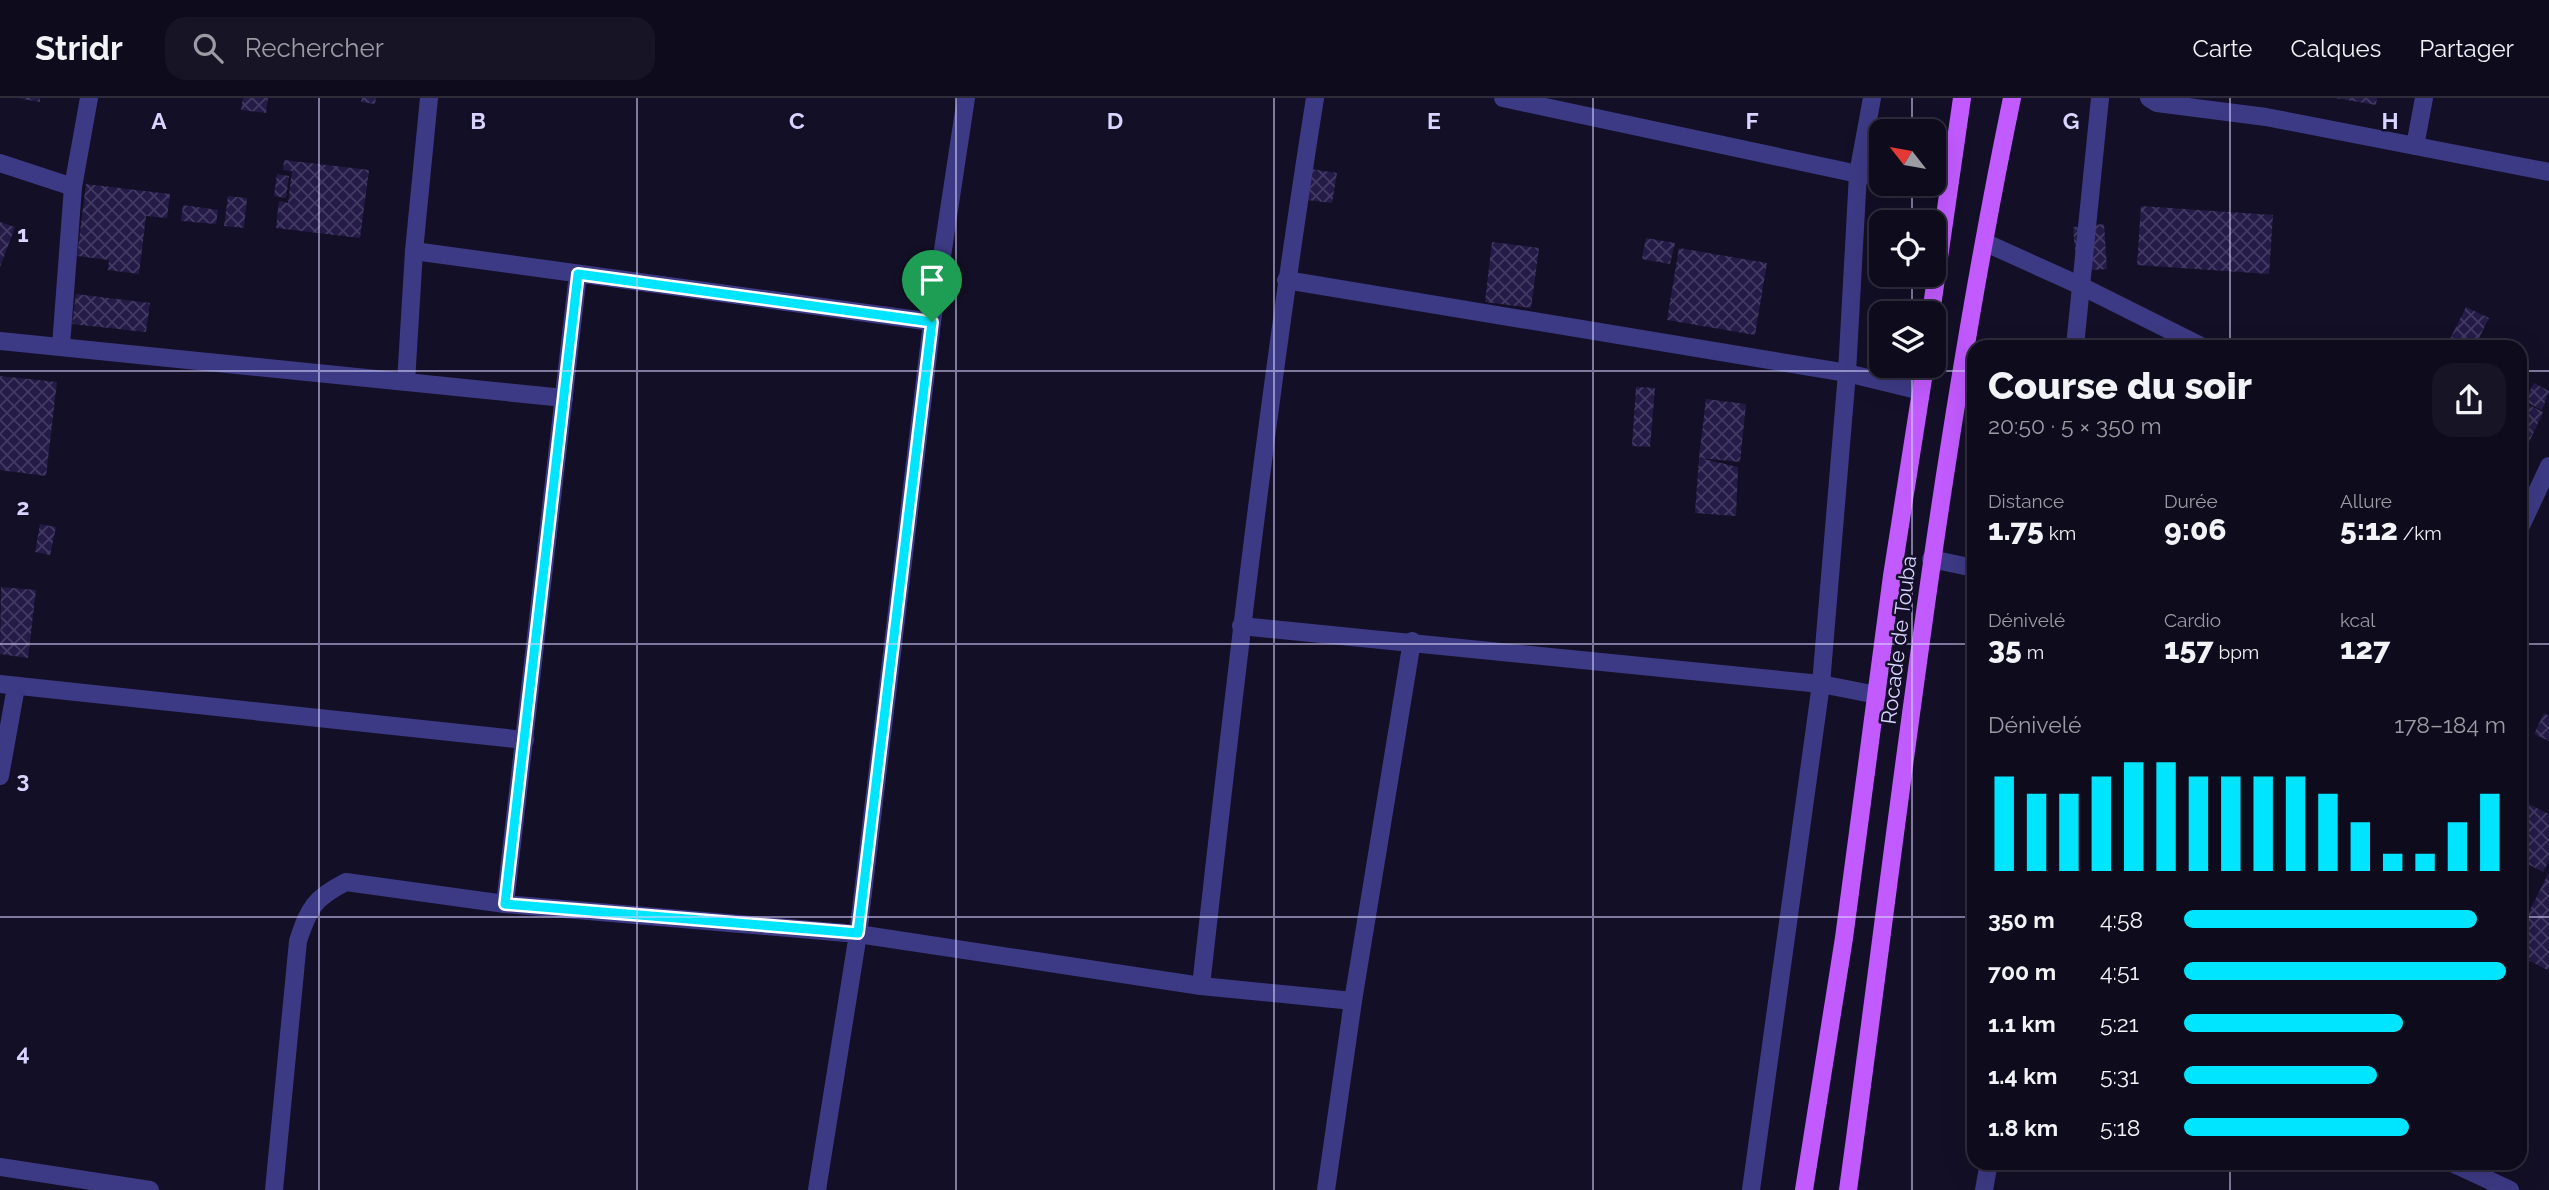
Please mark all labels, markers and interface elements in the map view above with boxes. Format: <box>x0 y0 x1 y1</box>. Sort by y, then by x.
search box <box>165 17 655 80</box>
text: Stridr <box>35 29 123 68</box>
icon: search <box>189 29 227 67</box>
text: Rechercher <box>245 33 384 63</box>
text: Carte <box>2193 34 2252 63</box>
text: Calques <box>2290 34 2381 63</box>
text: Partager <box>2419 34 2514 63</box>
text: A <box>151 107 167 134</box>
text: B <box>470 107 486 134</box>
text: C <box>789 107 805 134</box>
text: D <box>1107 107 1123 134</box>
text: E <box>1427 107 1441 134</box>
text: F <box>1745 107 1759 134</box>
text: G <box>2063 107 2079 134</box>
text: H <box>2381 107 2399 134</box>
north arrow <box>1869 119 1946 196</box>
map controls <box>1869 119 1946 378</box>
button: locate <box>1869 210 1946 287</box>
text: 1 <box>17 220 29 247</box>
pin <box>902 250 962 322</box>
icon: arrive <box>913 261 951 299</box>
button: layers <box>1869 301 1946 378</box>
text: Course du soir <box>1988 363 2252 408</box>
button: share <box>2432 363 2506 437</box>
text: 20:50 · 5 × 350 m <box>1988 412 2162 439</box>
text: Distance <box>1988 490 2064 512</box>
text: Durée <box>2164 490 2218 512</box>
text: Allure <box>2340 490 2392 512</box>
text: 2 <box>17 493 29 520</box>
text: 1.75 <box>1988 512 2044 547</box>
text: 9:06 <box>2164 512 2227 547</box>
text: 5:12 <box>2340 512 2398 547</box>
text: km <box>2044 522 2076 544</box>
text: /km <box>2398 522 2442 544</box>
street label: Rocade de Touba <box>1876 554 1921 726</box>
text: Dénivelé <box>1988 609 2065 631</box>
text: Cardio <box>2164 609 2221 631</box>
text: kcal <box>2340 609 2376 631</box>
text: 35 <box>1988 631 2022 666</box>
text: 157 <box>2164 631 2214 666</box>
text: 127 <box>2340 631 2390 666</box>
text: m <box>2022 641 2044 663</box>
text: bpm <box>2214 641 2259 663</box>
text: Dénivelé <box>1988 711 2081 738</box>
text: 178–184 m <box>2394 711 2506 738</box>
text: 3 <box>17 766 29 793</box>
text: 350 m <box>1988 906 2055 933</box>
text: 4:58 <box>2100 906 2143 933</box>
text: 700 m <box>1988 958 2056 985</box>
text: 4:51 <box>2100 958 2139 985</box>
text: 1.1 km <box>1988 1010 2056 1037</box>
text: 5:21 <box>2100 1010 2139 1037</box>
text: 4 <box>16 1039 30 1066</box>
text: 1.4 km <box>1988 1062 2057 1089</box>
text: 5:31 <box>2100 1062 2139 1089</box>
text: 1.8 km <box>1988 1114 2058 1141</box>
text: 5:18 <box>2100 1114 2140 1141</box>

